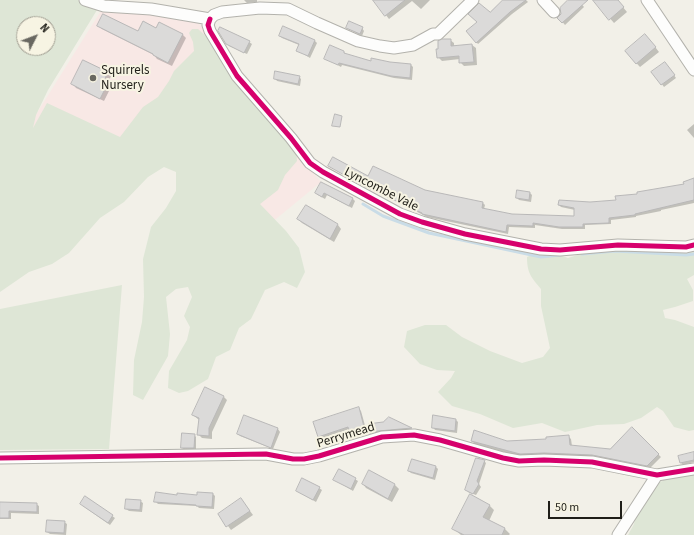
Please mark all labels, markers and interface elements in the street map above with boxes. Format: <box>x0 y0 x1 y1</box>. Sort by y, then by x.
north arrow <box>16 16 56 56</box>
text: N <box>37 21 53 36</box>
place label: Squirrels Nursery <box>101 63 150 94</box>
marker: Squirrels Nursery <box>88 73 98 83</box>
street label: Lyncombe Vale <box>341 165 421 215</box>
street label: Perrymead <box>315 420 377 452</box>
scale bar <box>550 493 624 519</box>
text: 50 m <box>555 499 579 516</box>

